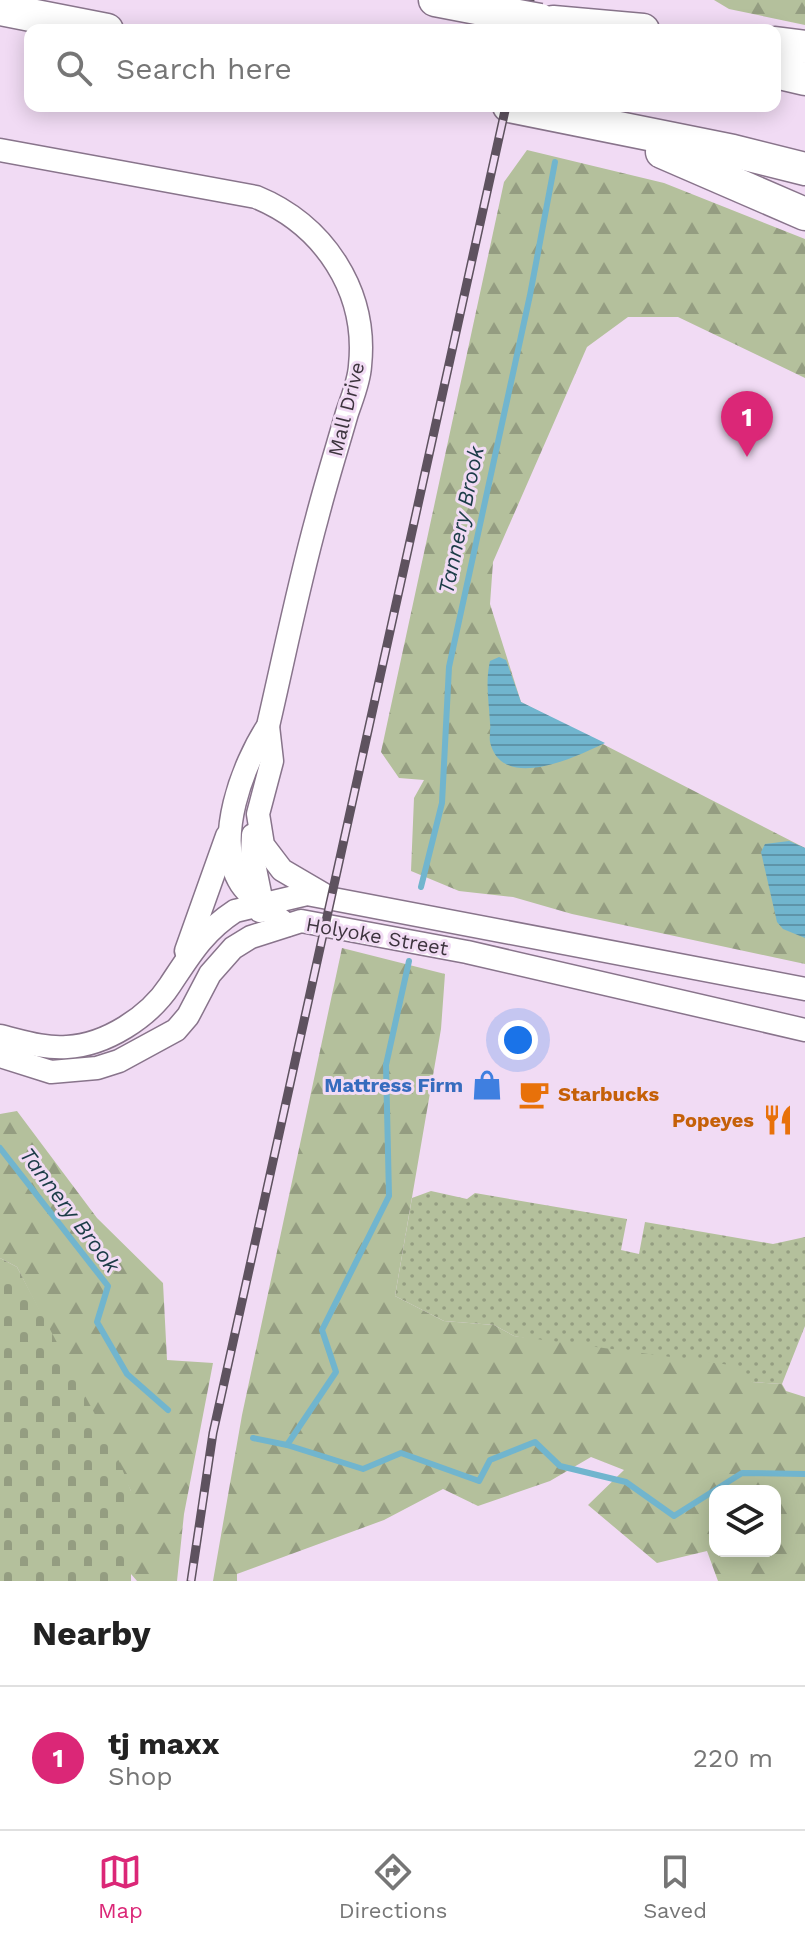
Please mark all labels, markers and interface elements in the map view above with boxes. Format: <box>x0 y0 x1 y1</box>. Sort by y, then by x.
search box <box>24 24 781 112</box>
icon: search <box>52 46 96 90</box>
text: Search here <box>116 51 292 86</box>
street label: Mall Drive <box>323 359 369 459</box>
pin: 1 <box>721 391 773 457</box>
water label: Tannery Brook <box>433 443 489 596</box>
street label: Holyoke Street <box>304 912 451 960</box>
your location <box>498 1020 538 1060</box>
shop icon: Mattress Firm <box>470 1068 504 1102</box>
place label: Mattress Firm <box>324 1073 463 1097</box>
cafe icon: Starbucks <box>517 1077 551 1111</box>
place label: Starbucks <box>558 1082 660 1106</box>
restaurant icon: Popeyes <box>761 1103 795 1137</box>
place label: Popeyes <box>672 1108 754 1132</box>
water label: Tannery Brook <box>15 1142 126 1278</box>
map controls <box>709 1485 781 1557</box>
button: layers <box>709 1485 781 1557</box>
text: Nearby <box>32 1613 151 1653</box>
text: tj maxx <box>108 1726 219 1761</box>
text: 1 <box>52 1743 64 1773</box>
text: 220 m <box>693 1743 773 1773</box>
text: Shop <box>108 1761 173 1791</box>
tab: Map <box>98 1850 143 1923</box>
tab: Directions <box>339 1850 447 1923</box>
tab: Saved <box>643 1850 707 1923</box>

